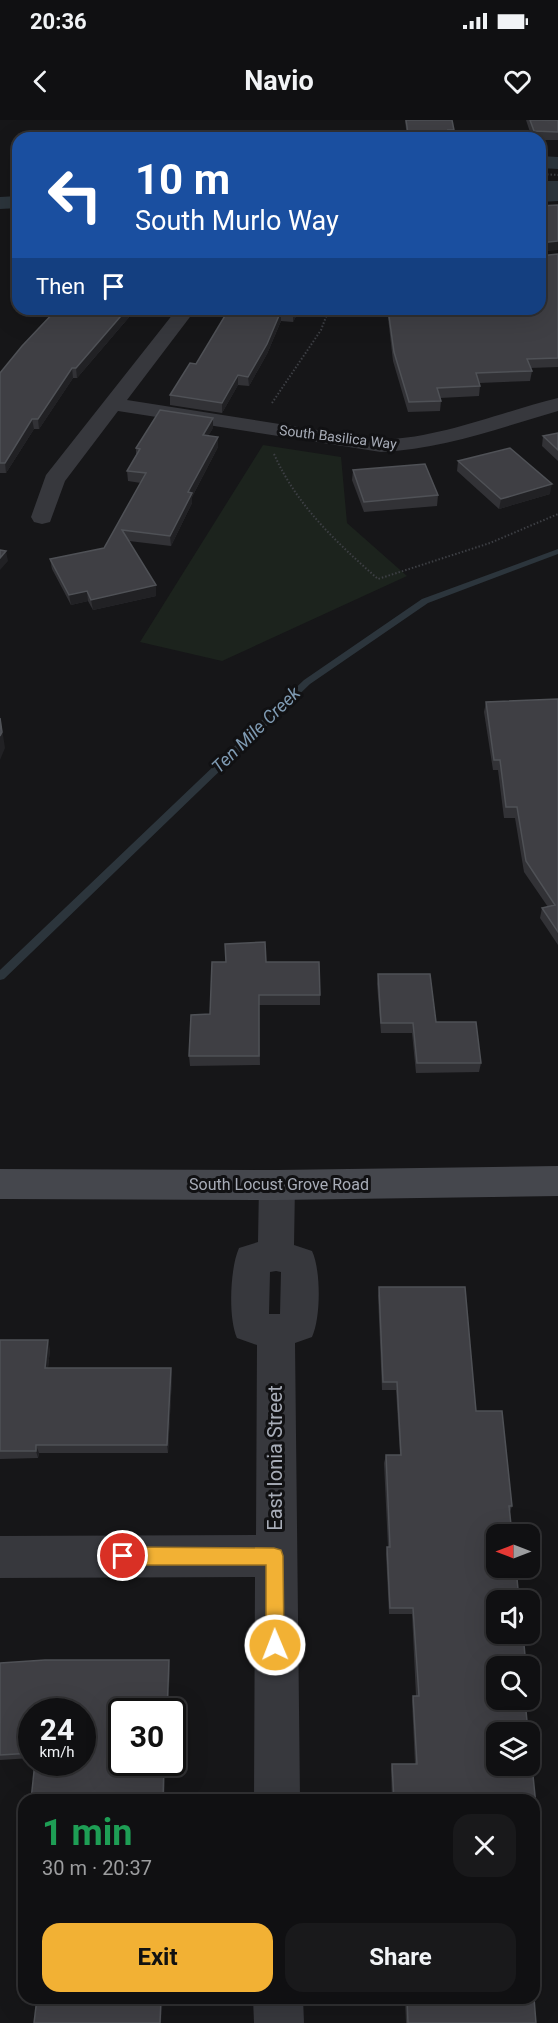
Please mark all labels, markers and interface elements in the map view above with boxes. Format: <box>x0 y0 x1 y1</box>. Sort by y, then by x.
text: 20:36 <box>30 9 87 34</box>
icon: back <box>24 65 57 98</box>
text: Navio <box>244 65 314 97</box>
icon: heart <box>501 65 534 98</box>
text: 10 m <box>135 155 230 204</box>
icon: left <box>36 156 114 234</box>
text: South Murlo Way <box>135 205 339 237</box>
icon: arrive <box>97 270 130 303</box>
text: Then <box>36 274 85 299</box>
street label: South Basilica Way <box>278 422 398 452</box>
water label: Ten Mile Creek <box>207 681 305 777</box>
street label: South Locust Grove Road <box>189 1175 369 1194</box>
street label: East Ionia Street <box>263 1385 287 1531</box>
north arrow <box>486 1524 540 1578</box>
map controls <box>486 1524 540 1776</box>
pin <box>97 1530 148 1581</box>
icon: arrive <box>106 1539 139 1572</box>
button: sound <box>486 1590 540 1644</box>
position arrow <box>243 1613 307 1677</box>
button: search <box>486 1656 540 1710</box>
speed limit sign: 30 <box>108 1698 186 1776</box>
text: 24 <box>40 1712 74 1747</box>
button: layers <box>486 1722 540 1776</box>
text: km/h <box>39 1743 75 1761</box>
text: 1 min <box>42 1812 133 1854</box>
button: close <box>453 1814 516 1877</box>
text: 30 m · 20:37 <box>42 1856 152 1880</box>
button: Exit <box>42 1923 273 1992</box>
button: Share <box>285 1923 516 1992</box>

